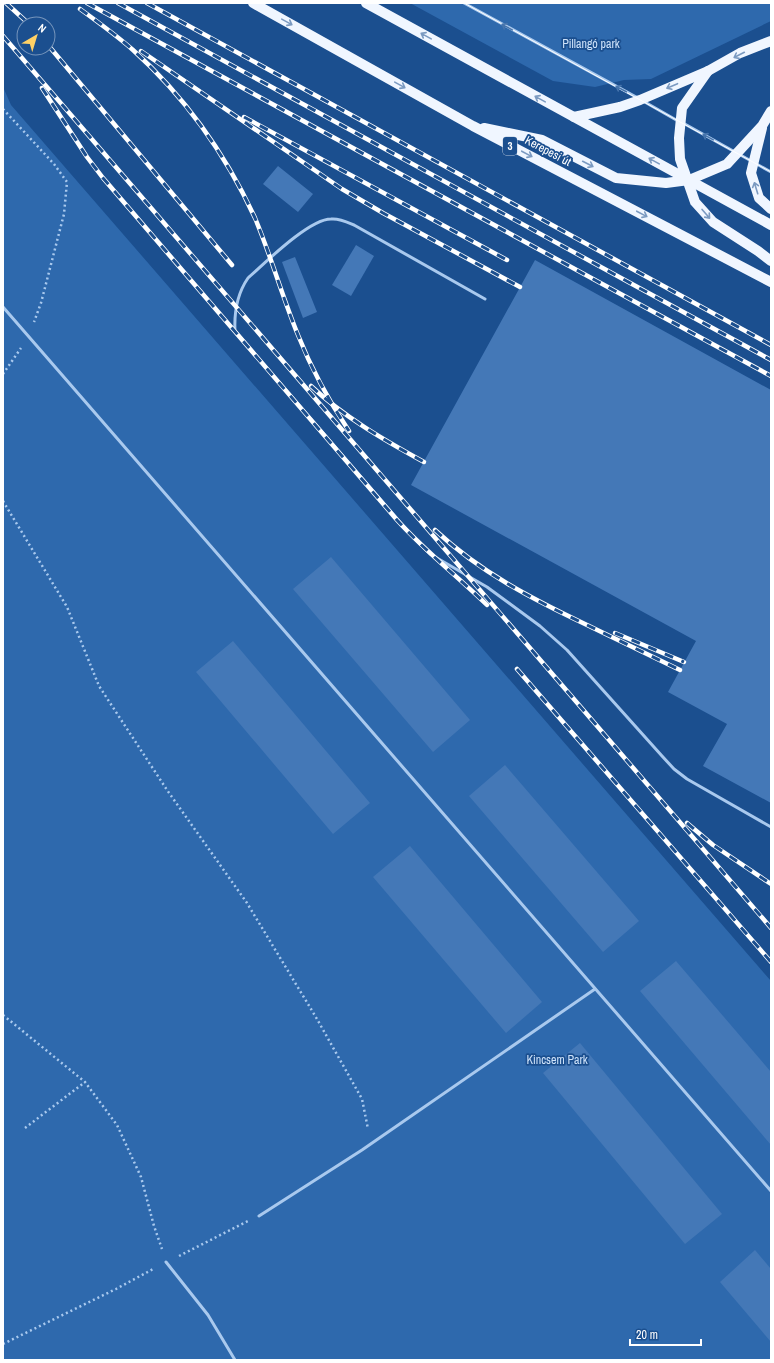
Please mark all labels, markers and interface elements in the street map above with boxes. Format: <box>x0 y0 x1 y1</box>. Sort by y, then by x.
north arrow <box>16 16 56 56</box>
one-way arrow <box>281 19 293 26</box>
text: N <box>35 21 49 36</box>
one-way arrow <box>501 22 513 30</box>
one-way arrow <box>421 32 433 40</box>
park label: Pillangó park <box>562 36 620 52</box>
one-way arrow <box>733 51 745 59</box>
one-way arrow <box>394 82 406 90</box>
one-way arrow <box>667 83 679 91</box>
one-way arrow <box>615 85 627 93</box>
one-way arrow <box>534 95 546 102</box>
street label: Kerepesi út <box>522 132 574 170</box>
one-way arrow <box>702 133 714 141</box>
road number: 3 <box>503 137 517 155</box>
one-way arrow <box>521 151 533 158</box>
one-way arrow <box>649 157 661 165</box>
one-way arrow <box>582 161 594 169</box>
one-way arrow <box>752 181 759 194</box>
one-way arrow <box>701 209 711 219</box>
one-way arrow <box>636 211 648 219</box>
park label: Kincsem Park <box>526 1052 588 1068</box>
scale bar <box>630 1321 701 1347</box>
text: 20 m <box>636 1327 658 1343</box>

